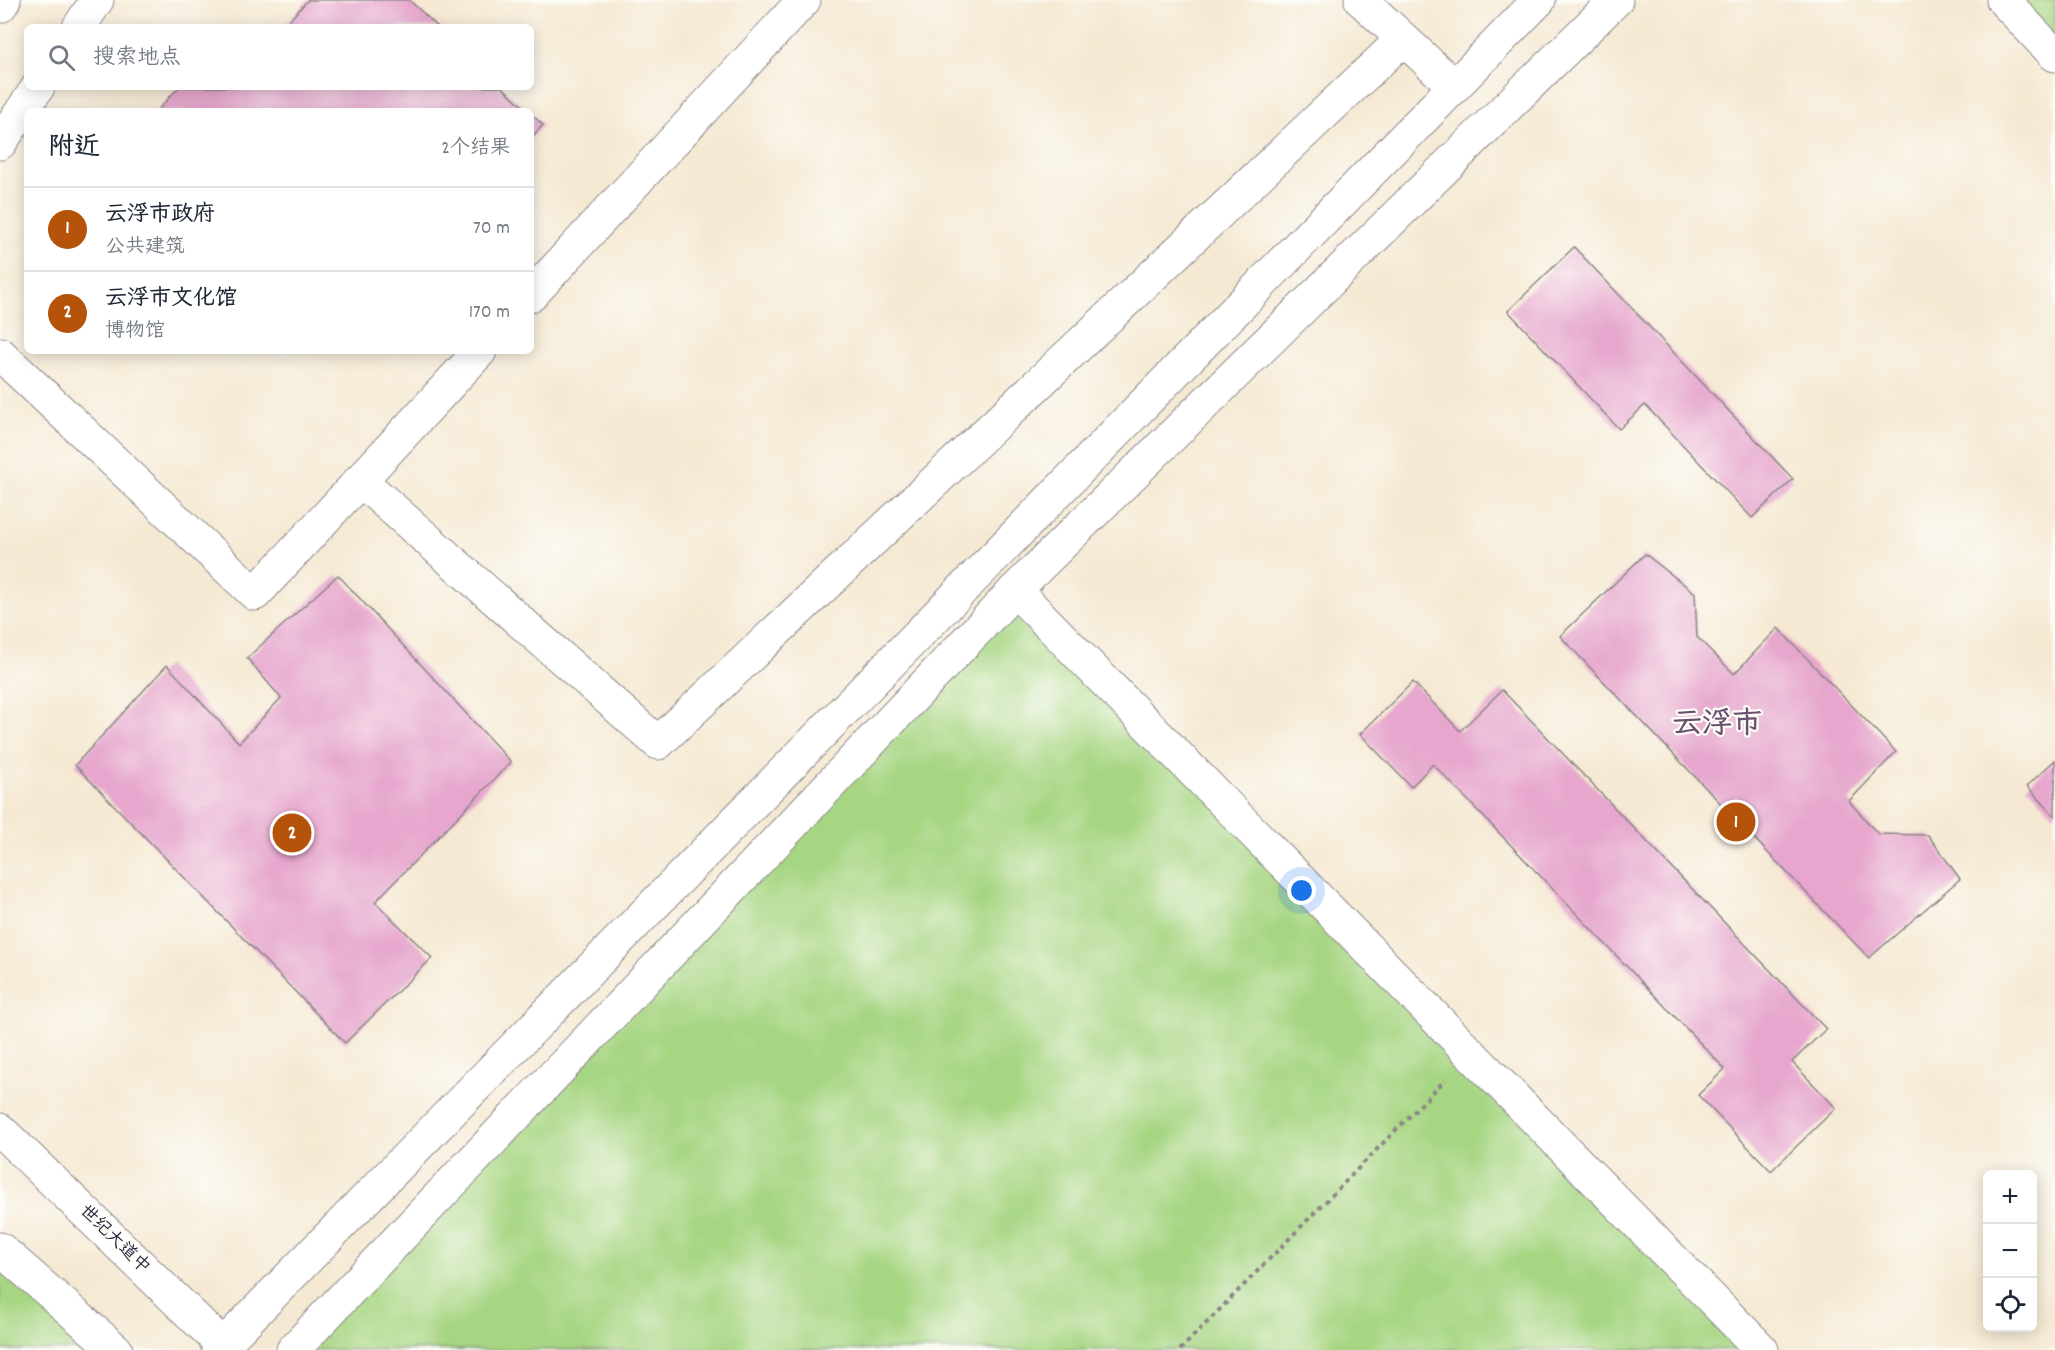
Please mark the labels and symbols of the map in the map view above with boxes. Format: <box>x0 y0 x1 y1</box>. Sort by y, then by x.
district label: 云浮市 <box>1672 705 1762 748</box>
pin: 1 <box>1716 800 1756 844</box>
pin: 2 <box>272 810 312 856</box>
your location <box>1287 876 1316 905</box>
street label: 世纪大道中 <box>73 1200 155 1280</box>

